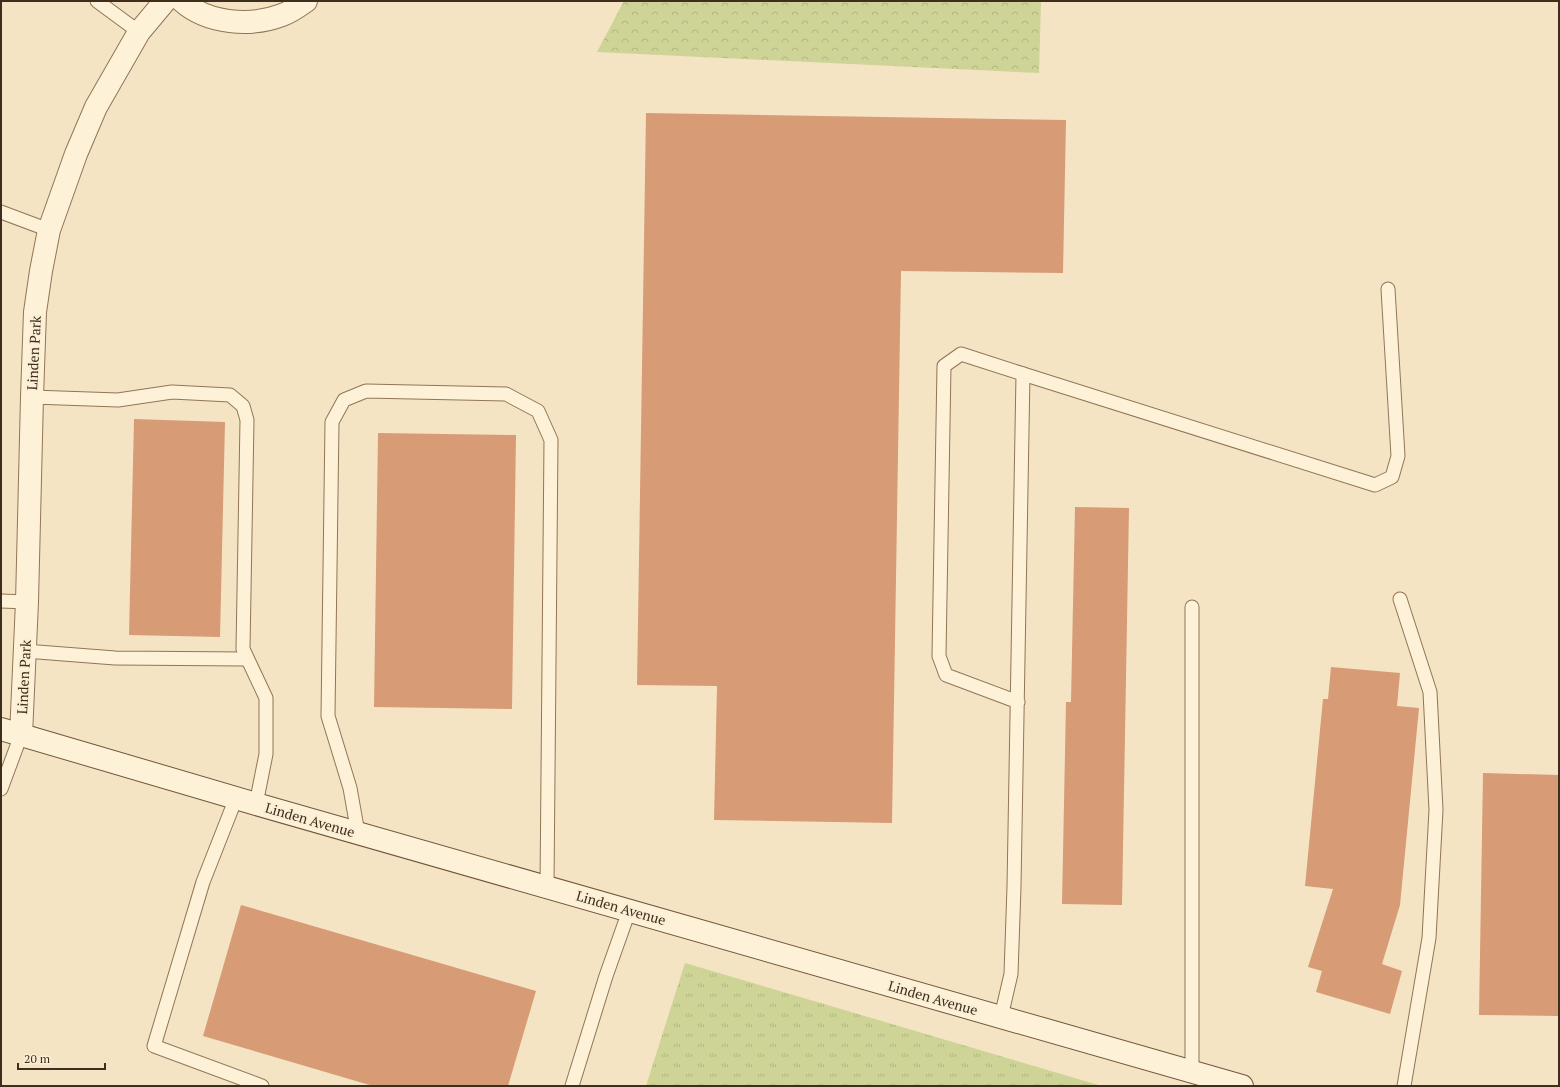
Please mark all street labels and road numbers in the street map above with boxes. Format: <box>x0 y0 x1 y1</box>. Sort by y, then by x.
street label: Linden Park <box>22 314 45 391</box>
street label: Linden Park <box>12 638 35 715</box>
street label: Linden Avenue <box>263 798 357 841</box>
street label: Linden Avenue <box>574 886 668 929</box>
street label: Linden Avenue <box>886 976 980 1019</box>

